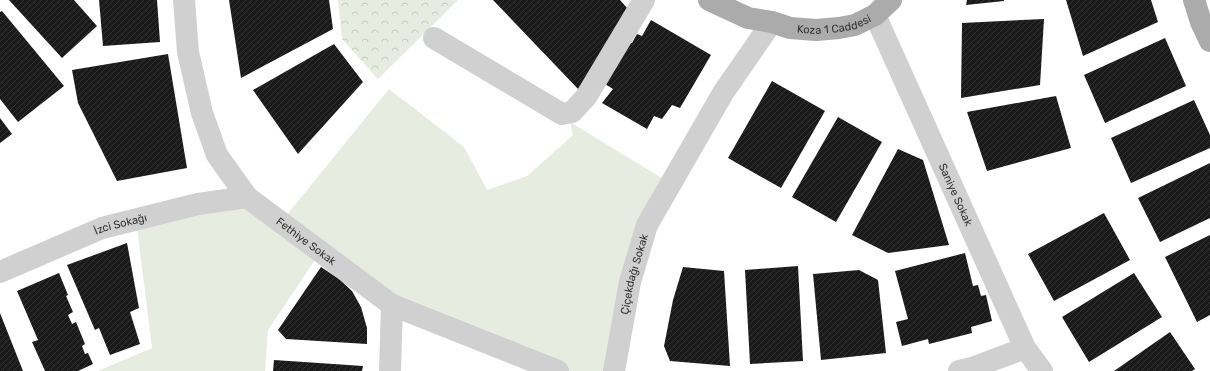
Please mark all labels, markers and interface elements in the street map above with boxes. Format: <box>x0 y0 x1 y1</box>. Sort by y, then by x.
street label: Koza 1 Caddesi <box>797 12 873 37</box>
street label: Saniye Sokak <box>936 161 976 228</box>
street label: İzci Sokağı <box>92 211 148 237</box>
street label: Fethiye Sokak <box>274 215 339 268</box>
street label: Çiçekdağı Sokak <box>618 232 651 315</box>

